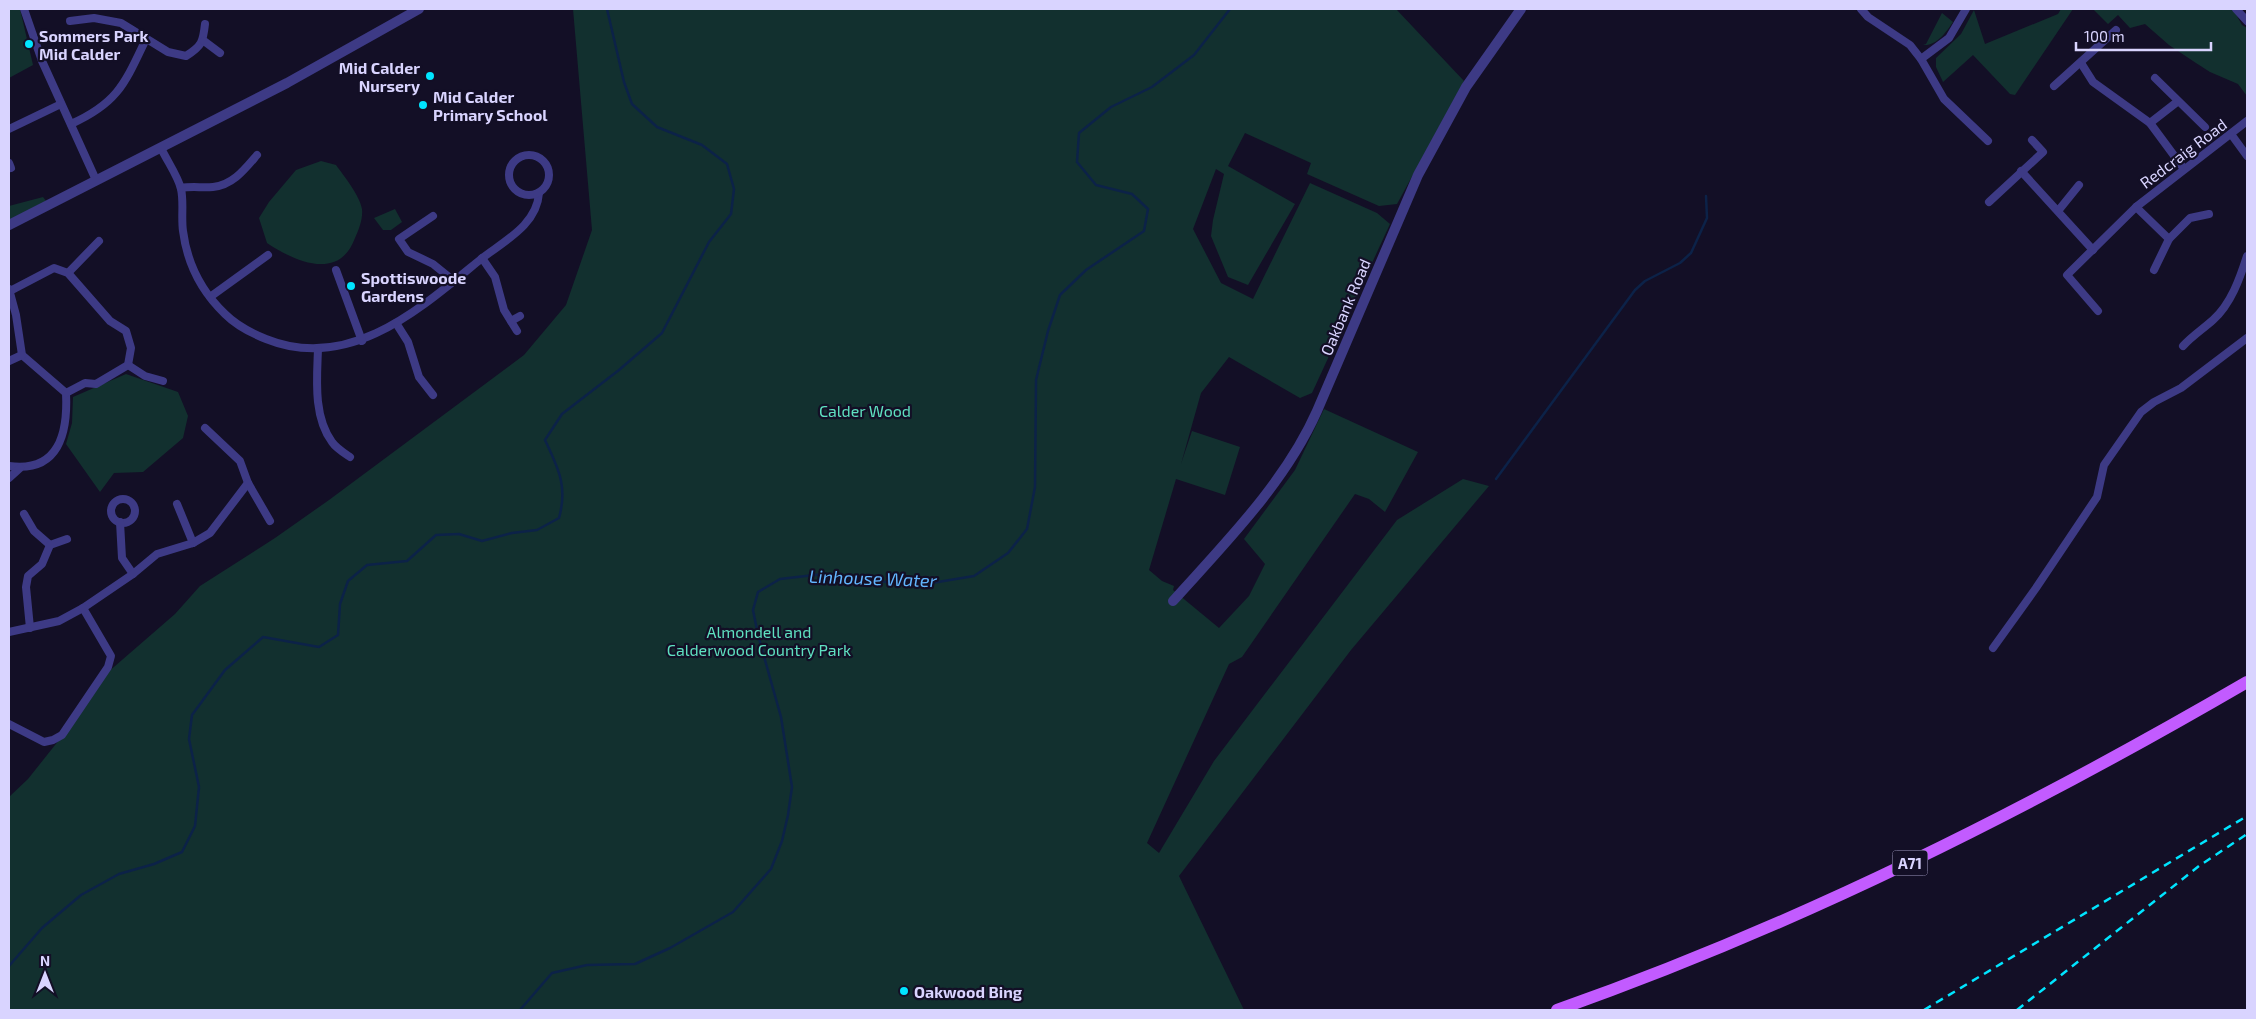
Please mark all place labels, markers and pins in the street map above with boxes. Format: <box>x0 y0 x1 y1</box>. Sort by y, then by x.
place label: Sommers Park Mid Calder <box>39 26 149 63</box>
marker: Sommers Park Mid Calder <box>23 38 35 50</box>
place label: Mid Calder Nursery <box>339 58 420 96</box>
marker: Mid Calder Nursery <box>424 70 436 82</box>
place label: Mid Calder Primary School <box>433 87 548 125</box>
marker: Mid Calder Primary School <box>417 99 429 111</box>
place label: Spottiswoode Gardens <box>361 268 466 305</box>
marker: Spottiswoode Gardens <box>345 280 357 292</box>
place label: Oakwood Bing <box>914 982 1023 1001</box>
marker: Oakwood Bing <box>898 985 910 997</box>

